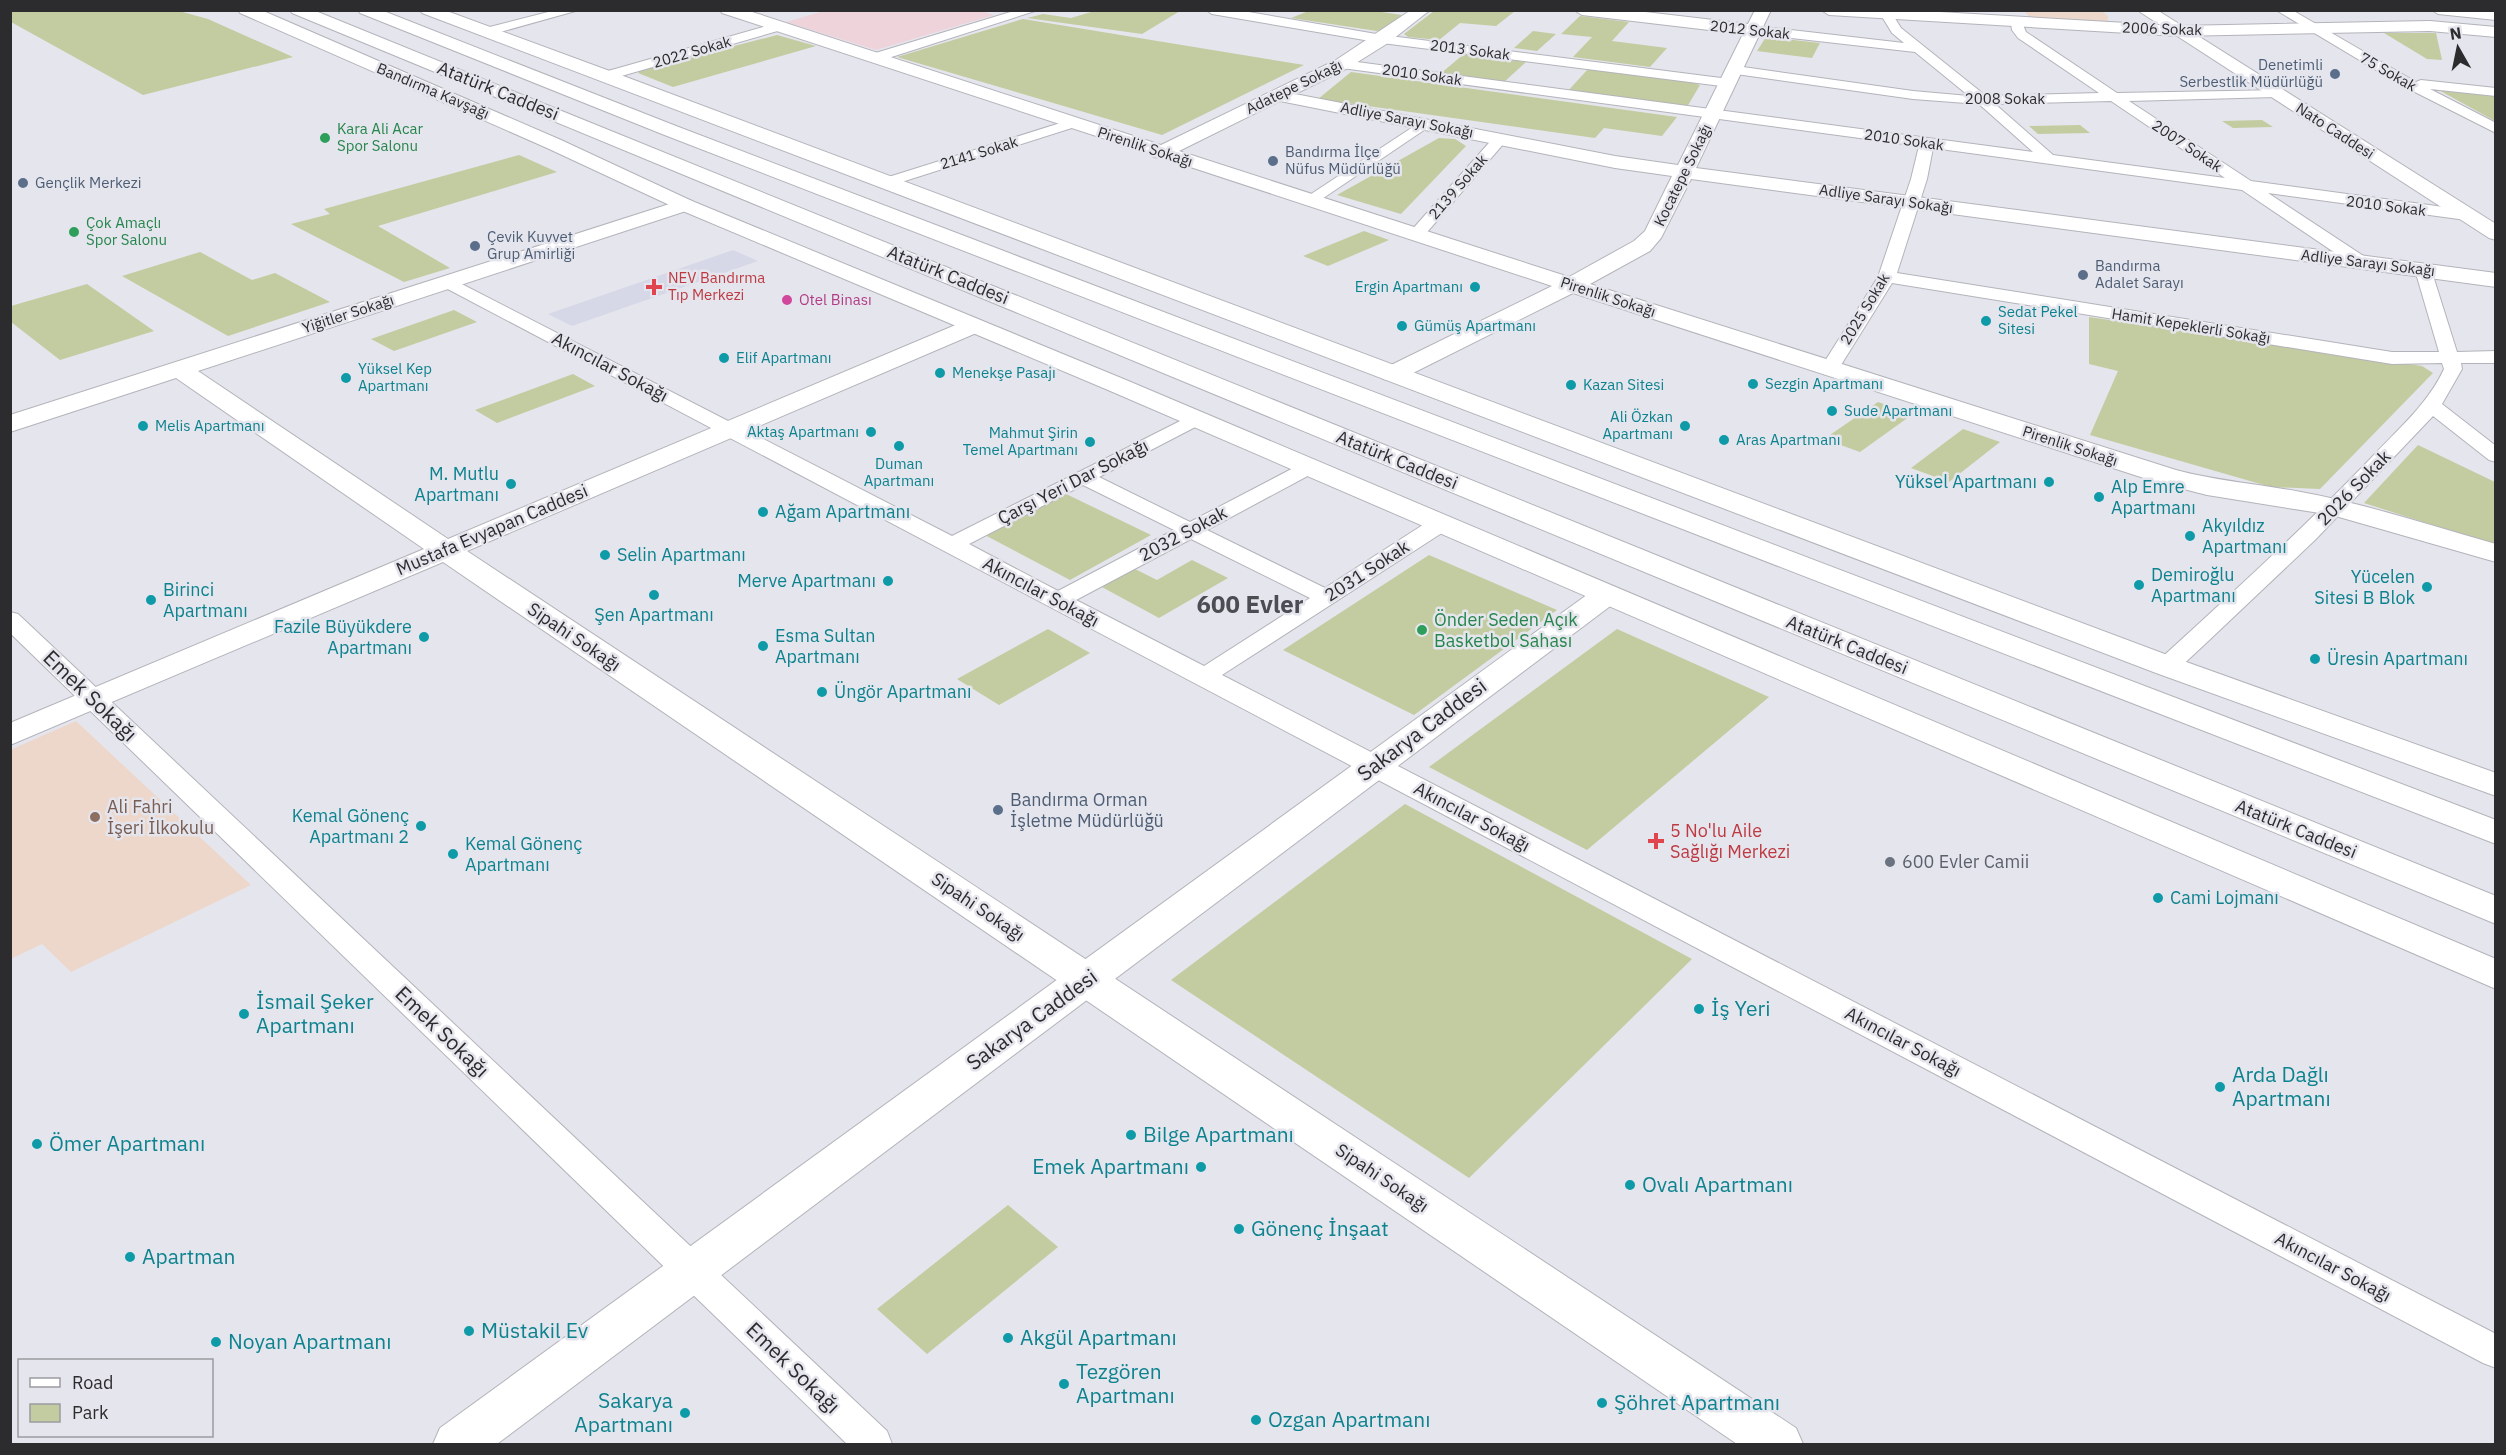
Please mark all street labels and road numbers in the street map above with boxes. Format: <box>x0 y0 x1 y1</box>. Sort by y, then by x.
street label: 2012 Sokak <box>1709 16 1791 43</box>
street label: 2006 Sokak <box>2122 18 2203 39</box>
street label: 2022 Sokak <box>651 31 733 72</box>
street label: 2013 Sokak <box>1429 35 1511 64</box>
street label: 75 Sokak <box>2356 48 2420 95</box>
street label: Adatepe Sokağı <box>1242 55 1345 118</box>
street label: Atatürk Caddesi <box>434 56 562 125</box>
street label: Bandırma Kavşağı <box>374 58 492 123</box>
street label: 2010 Sokak <box>1381 60 1463 90</box>
street label: 2008 Sokak <box>1965 89 2045 108</box>
street label: Adliye Sarayı Sokağı <box>1339 97 1475 142</box>
street label: Nato Caddesi <box>2292 98 2378 163</box>
street label: 2007 Sokak <box>2149 115 2226 176</box>
street label: Kocatepe Sokağı <box>1650 120 1716 229</box>
street label: Pirenlik Sokağı <box>1095 122 1195 171</box>
street label: 2010 Sokak <box>1863 125 1945 155</box>
street label: 2141 Sokak <box>938 132 1020 173</box>
street label: 2139 Sokak <box>1424 150 1491 223</box>
street label: Adliye Sarayı Sokağı <box>1818 180 1954 217</box>
street label: 2010 Sokak <box>2345 191 2427 220</box>
street label: Atatürk Caddesi <box>884 240 1012 309</box>
street label: Adliye Sarayı Sokağı <box>2300 245 2436 280</box>
street label: 2025 Sokak <box>1836 269 1893 348</box>
street label: Pirenlik Sokağı <box>1558 272 1658 321</box>
street label: Yiğitler Sokağı <box>300 290 396 337</box>
street label: Hamit Kepeklerli Sokağı <box>2110 304 2272 347</box>
street label: Akıncılar Sokağı <box>548 326 672 407</box>
street label: Pirenlik Sokağı <box>2020 421 2120 470</box>
street label: Atatürk Caddesi <box>1333 425 1461 494</box>
street label: Çarşı Yeri Dar Sokağı <box>994 434 1152 530</box>
street label: 2026 Sokak <box>2312 445 2396 530</box>
street label: Mustafa Evyapan Caddesi <box>392 479 591 580</box>
street label: 2032 Sokak <box>1135 501 1231 566</box>
street label: 2031 Sokak <box>1320 534 1414 606</box>
street label: Akıncılar Sokağı <box>979 551 1103 632</box>
street label: Sipahi Sokağı <box>523 597 625 676</box>
street label: Atatürk Caddesi <box>1783 610 1911 679</box>
street label: Emek Sokağı <box>38 643 144 747</box>
street label: Sakarya Caddesi <box>1351 671 1492 787</box>
street label: Akıncılar Sokağı <box>1410 776 1534 857</box>
street label: Atatürk Caddesi <box>2232 794 2360 863</box>
street label: Sipahi Sokağı <box>927 867 1029 946</box>
street label: Sakarya Caddesi <box>960 962 1103 1076</box>
street label: Emek Sokağı <box>390 979 496 1083</box>
street label: Akıncılar Sokağı <box>1841 1001 1965 1082</box>
street label: Sipahi Sokağı <box>1331 1138 1433 1217</box>
street label: Akıncılar Sokağı <box>2271 1226 2395 1307</box>
street label: Emek Sokağı <box>741 1315 847 1419</box>

